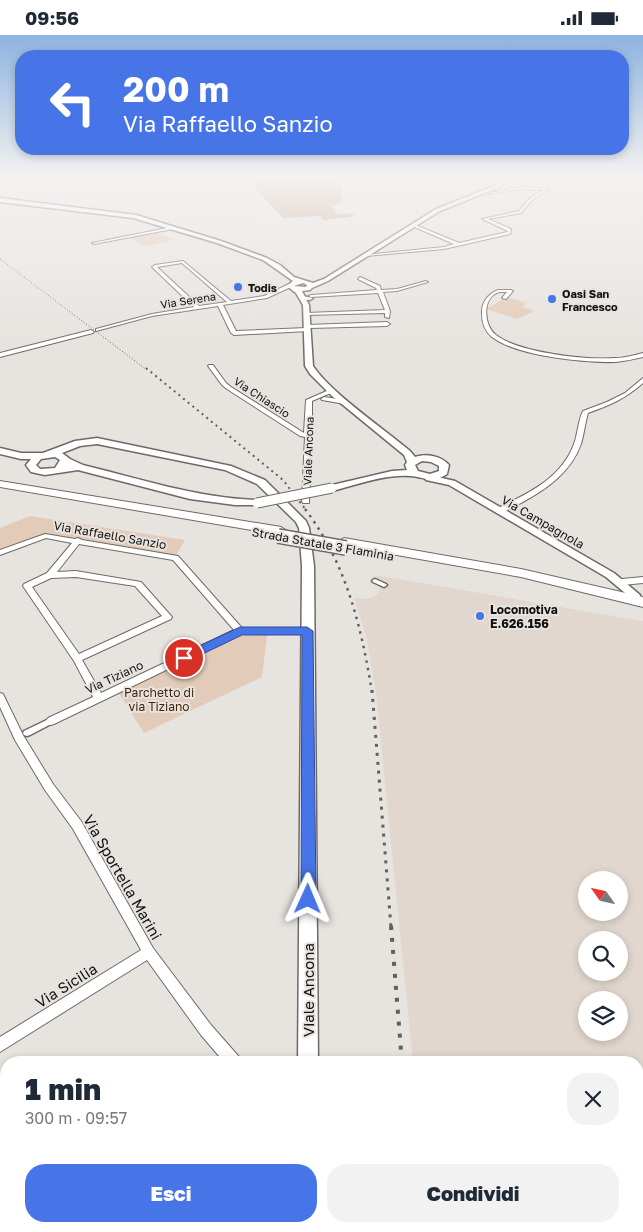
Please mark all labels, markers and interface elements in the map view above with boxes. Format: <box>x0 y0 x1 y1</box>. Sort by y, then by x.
text: 09:56 <box>25 6 79 29</box>
text: 200 m <box>123 68 229 110</box>
icon: left <box>40 70 105 135</box>
text: Via Raffaello Sanzio <box>123 110 333 137</box>
marker: Todis <box>232 281 244 293</box>
place label: Todis <box>248 281 277 294</box>
place label: Oasi San Francesco <box>562 287 618 313</box>
street label: Via Serena <box>159 289 217 311</box>
marker: Oasi San Francesco <box>546 293 558 305</box>
street label: Via Chiascio <box>232 374 293 420</box>
street label: Viale Ancona <box>300 416 316 486</box>
street label: Via Campagnola <box>499 492 587 552</box>
street label: Via Raffaello Sanzio <box>52 518 168 552</box>
street label: Strada Statale 3 Flaminia <box>251 524 395 564</box>
place label: Locomotiva E.626.156 <box>490 602 558 631</box>
marker: Locomotiva E.626.156 <box>474 610 486 622</box>
pin <box>163 637 205 679</box>
icon: arrive <box>170 644 198 672</box>
street label: Via Tiziano <box>83 657 145 697</box>
park label: Parchetto di via Tiziano <box>124 685 194 714</box>
street label: Via Sportella Marini <box>80 811 166 943</box>
north arrow <box>578 871 628 921</box>
map controls <box>578 871 628 1041</box>
position arrow <box>281 872 333 924</box>
button: search <box>578 931 628 981</box>
street label: Viale Ancona <box>299 943 317 1037</box>
street label: Via Sicilia <box>32 959 100 1011</box>
button: layers <box>578 991 628 1041</box>
text: 1 min <box>25 1071 101 1107</box>
button: close <box>567 1073 619 1125</box>
text: 300 m · 09:57 <box>25 1108 127 1128</box>
button: Esci <box>25 1164 317 1222</box>
button: Condividi <box>327 1164 619 1222</box>

